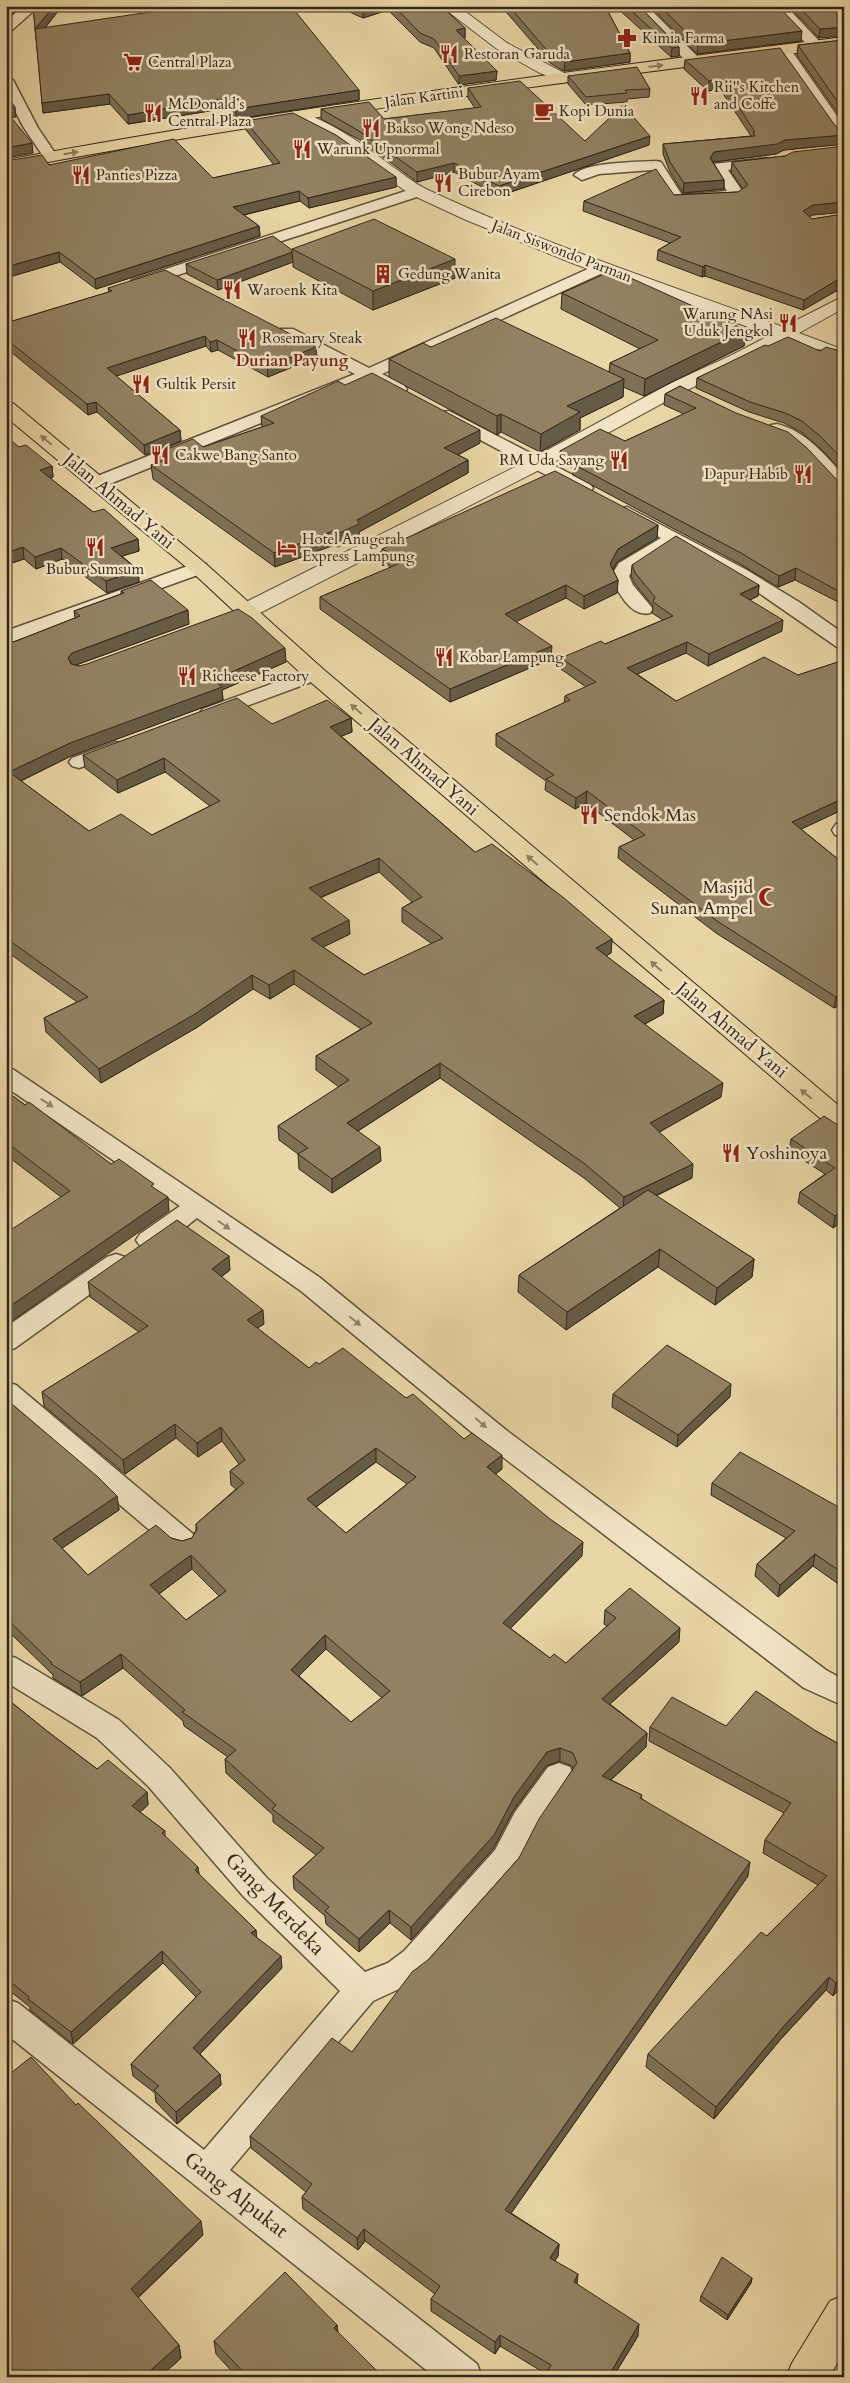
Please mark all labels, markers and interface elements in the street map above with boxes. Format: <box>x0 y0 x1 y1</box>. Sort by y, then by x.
pharmacy icon: Kimia Farma <box>616 27 638 49</box>
place label: Kimia Farma <box>642 28 725 48</box>
restaurant icon: Restoran Garuda <box>438 43 460 65</box>
place label: Restoran Garuda <box>464 44 571 64</box>
supermarket icon: Central Plaza <box>122 51 144 73</box>
place label: Central Plaza <box>148 52 232 72</box>
one-way arrow <box>648 62 664 70</box>
place label: Rii''s Kitchen and Coffe <box>714 77 800 114</box>
street label: Jalan Kartini <box>381 82 465 113</box>
restaurant icon: Rii''s Kitchen and Coffe <box>688 85 710 107</box>
place label: McDonald’s Central Plaza <box>168 94 252 131</box>
cafe icon: Kopi Dunia <box>533 100 555 122</box>
place label: Kopi Dunia <box>559 101 635 121</box>
restaurant icon: McDonald’s Central Plaza <box>142 102 164 124</box>
restaurant icon: Bakso Wong Ndeso <box>360 117 382 139</box>
place label: Bakso Wong Ndeso <box>386 118 514 138</box>
restaurant icon: Warunk Upnormal <box>291 138 313 160</box>
place label: Warunk Upnormal <box>316 139 440 159</box>
one-way arrow <box>64 148 80 156</box>
restaurant icon: Panties Pizza <box>70 164 92 186</box>
place label: Bubur Ayam Cirebon <box>458 164 540 201</box>
place label: Panties Pizza <box>96 165 178 185</box>
restaurant icon: Bubur Ayam Cirebon <box>432 172 454 194</box>
street label: Jalan Siswondo Parman <box>487 214 635 287</box>
building icon: Gedung Wanita <box>372 263 394 285</box>
place label: Gedung Wanita <box>398 264 501 284</box>
restaurant icon: Waroenk Kita <box>221 279 243 301</box>
place label: Waroenk Kita <box>246 280 338 300</box>
place label: Warung NAsi Uduk Jengkol <box>682 304 773 341</box>
restaurant icon: Warung NAsi Uduk Jengkol <box>777 312 799 334</box>
restaurant icon: Rosemary Steak <box>236 327 258 349</box>
place label: Rosemary Steak <box>262 328 363 348</box>
district label: Durian Payung <box>236 350 349 372</box>
restaurant icon: Gultik Persit <box>130 373 152 395</box>
place label: Gultik Persit <box>156 374 236 394</box>
one-way arrow <box>40 435 52 446</box>
restaurant icon: Cakwe Bang Santo <box>149 444 171 466</box>
street label: Jalan Ahmad Yani <box>56 445 180 555</box>
place label: Cakwe Bang Santo <box>175 445 297 465</box>
restaurant icon: RM Uda Sayang <box>608 449 630 471</box>
place label: RM Uda Sayang <box>499 450 605 470</box>
restaurant icon: Dapur Habib <box>792 463 814 485</box>
place label: Dapur Habib <box>704 464 788 484</box>
place label: Hotel Anugerah Express Lampung <box>302 529 415 566</box>
restaurant icon: Bubur Sumsum <box>84 536 106 558</box>
hotel icon: Hotel Anugerah Express Lampung <box>276 537 298 559</box>
place label: Bubur Sumsum <box>46 559 145 579</box>
restaurant icon: Kobar Lampung <box>433 646 455 668</box>
place label: Kobar Lampung <box>459 647 564 667</box>
restaurant icon: Richeese Factory <box>176 665 198 687</box>
place label: Richeese Factory <box>202 666 309 686</box>
one-way arrow <box>350 703 363 714</box>
street label: Jalan Ahmad Yani <box>362 710 484 822</box>
place label: Sendok Mas <box>604 803 696 828</box>
restaurant icon: Sendok Mas <box>578 804 600 826</box>
one-way arrow <box>527 854 539 866</box>
place label: Masjid Sunan Ampel <box>651 875 753 921</box>
mosque icon: Masjid Sunan Ampel <box>757 886 779 908</box>
one-way arrow <box>650 960 662 972</box>
street label: Jalan Ahmad Yani <box>669 974 793 1084</box>
one-way arrow <box>800 1088 813 1099</box>
one-way arrow <box>40 1098 54 1108</box>
place label: Yoshinoya <box>746 1141 828 1166</box>
restaurant icon: Yoshinoya <box>720 1142 742 1164</box>
one-way arrow <box>217 1220 231 1230</box>
one-way arrow <box>348 1316 362 1326</box>
one-way arrow <box>475 1418 488 1429</box>
street label: Gang Merdeka <box>218 1846 332 1962</box>
street label: Gang Alpukat <box>178 2145 294 2245</box>

